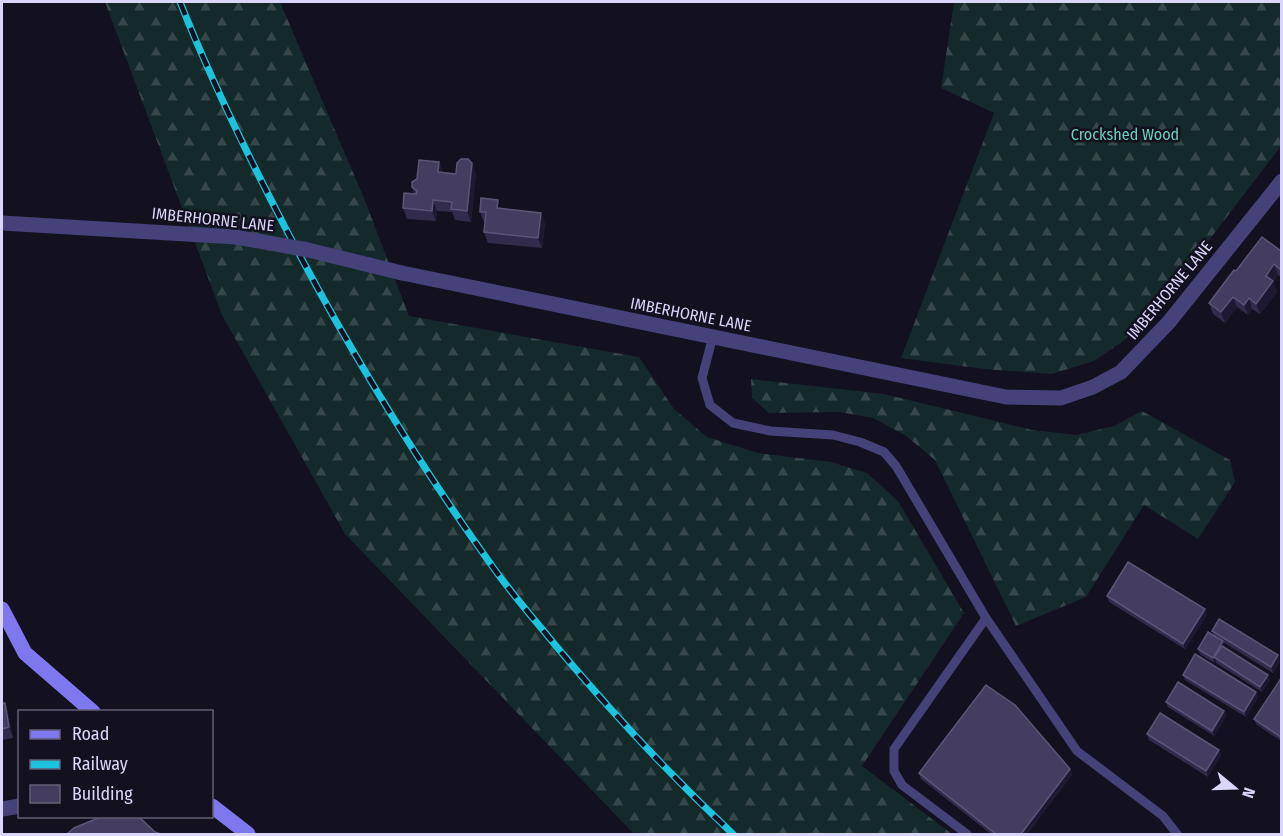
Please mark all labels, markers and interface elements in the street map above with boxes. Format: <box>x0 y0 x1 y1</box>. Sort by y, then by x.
park label: Crockshed Wood <box>1071 125 1179 144</box>
street label: IMBERHORNE LANE <box>151 204 275 235</box>
street label: IMBERHORNE LANE <box>1123 237 1216 343</box>
street label: IMBERHORNE LANE <box>629 293 753 336</box>
legend <box>18 710 213 818</box>
text: Road <box>72 723 109 745</box>
text: Railway <box>72 753 128 775</box>
north arrow <box>1205 758 1265 818</box>
text: Building <box>72 783 133 805</box>
text: N <box>1238 785 1259 800</box>

